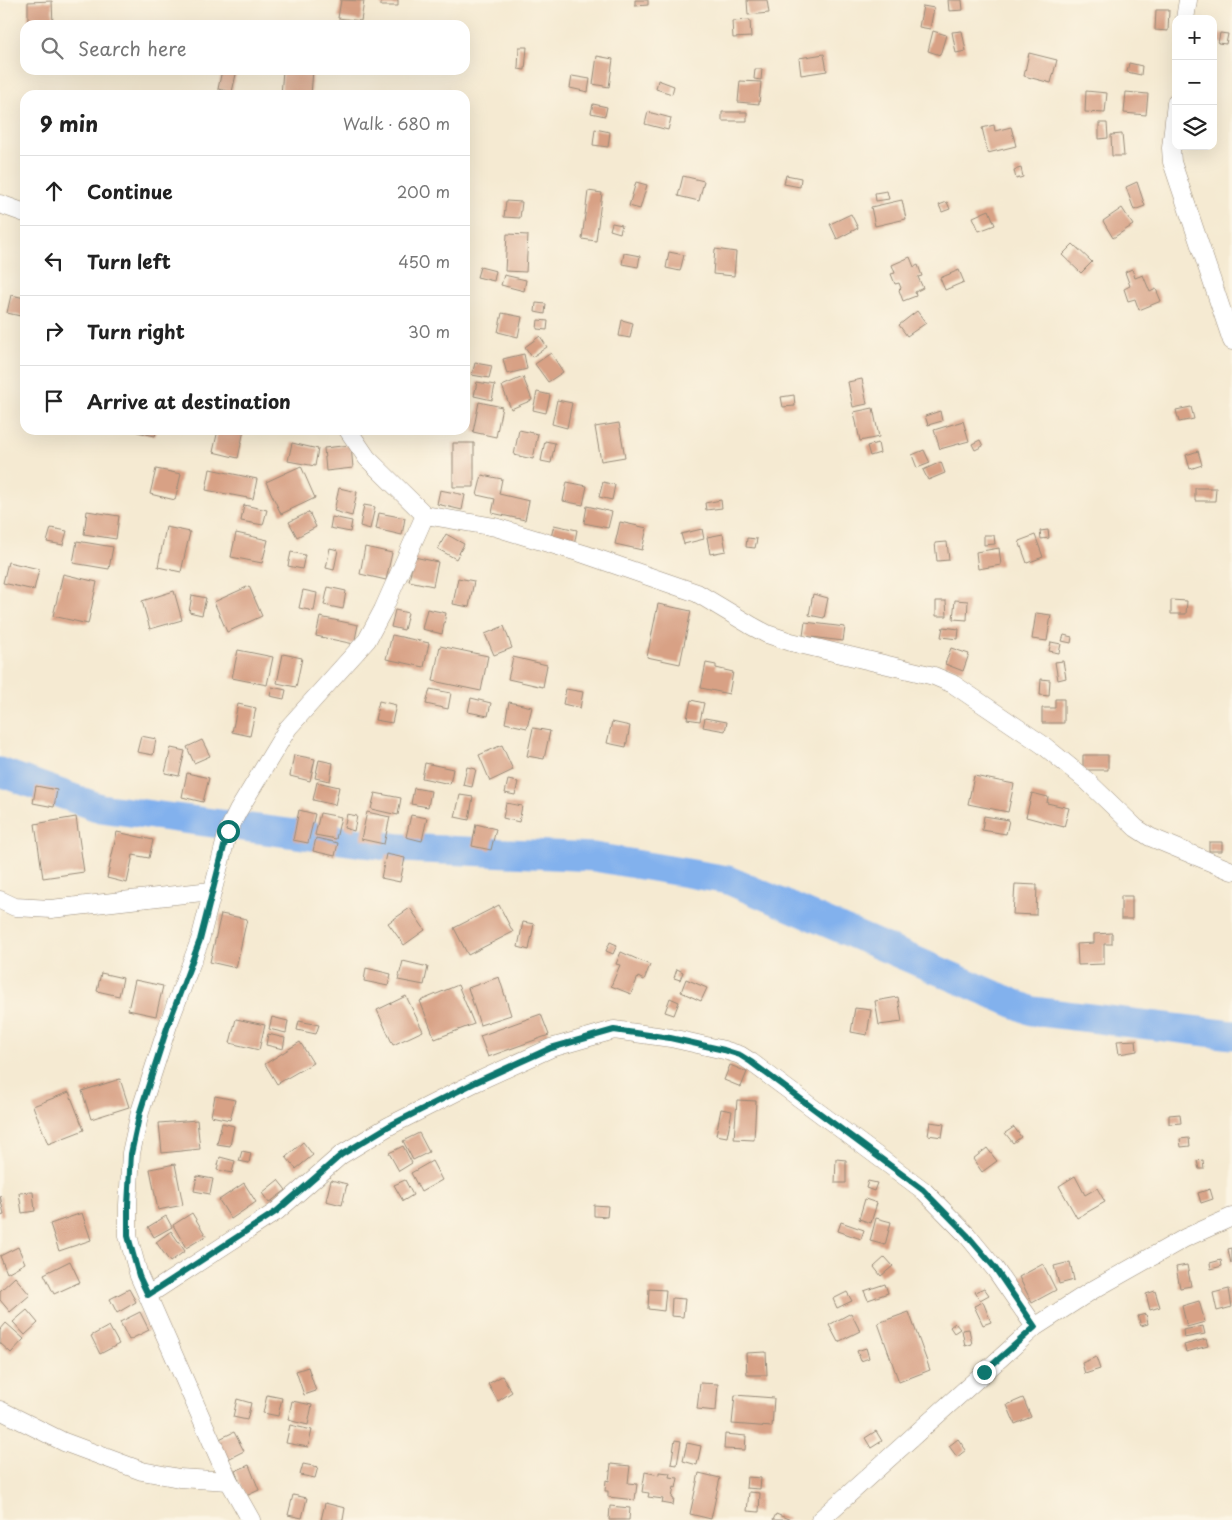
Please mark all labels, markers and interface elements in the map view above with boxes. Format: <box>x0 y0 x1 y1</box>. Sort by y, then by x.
map controls <box>1172 15 1217 150</box>
button: + <box>1172 15 1217 60</box>
search box <box>20 20 470 75</box>
icon: search <box>38 34 66 62</box>
text: Search here <box>78 34 187 62</box>
button: − <box>1172 60 1217 105</box>
button: layers <box>1172 105 1217 150</box>
text: 9 min <box>40 107 98 139</box>
text: Walk · 680 m <box>343 111 450 135</box>
icon: ahead <box>40 177 68 205</box>
text: Continue <box>87 177 173 205</box>
text: 200 m <box>397 179 450 203</box>
icon: left <box>40 247 68 275</box>
text: Turn left <box>87 247 171 275</box>
text: 450 m <box>398 249 450 273</box>
icon: right <box>40 317 68 345</box>
text: Turn right <box>87 317 185 345</box>
text: 30 m <box>408 319 450 343</box>
icon: arrive <box>40 387 68 415</box>
text: Arrive at destination <box>87 387 291 415</box>
route start <box>217 820 240 843</box>
route end <box>973 1361 996 1384</box>

